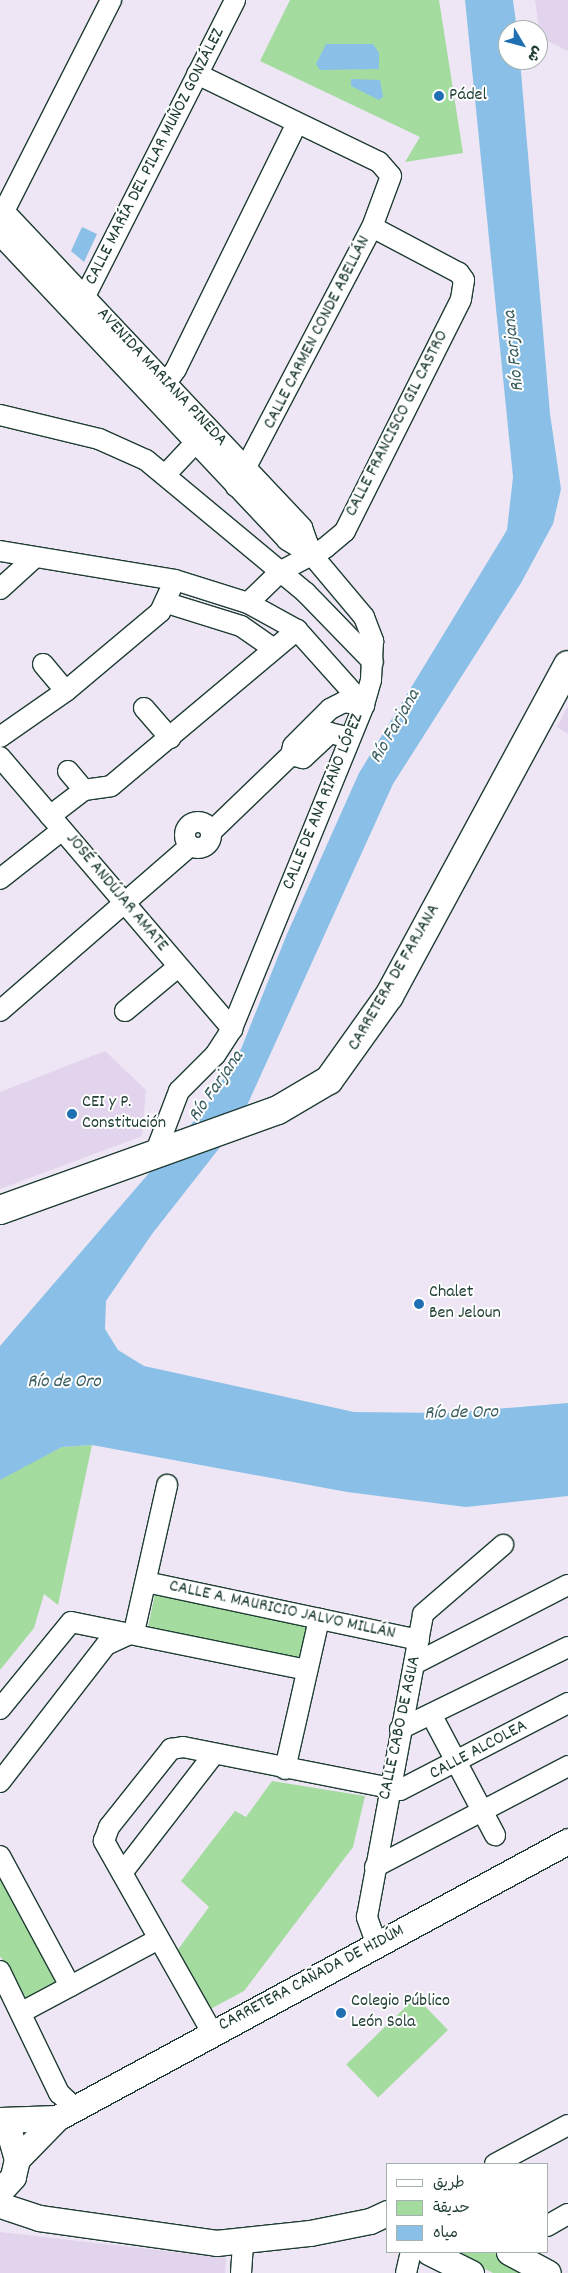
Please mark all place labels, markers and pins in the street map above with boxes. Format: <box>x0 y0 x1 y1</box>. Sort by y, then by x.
place label: Pádel <box>449 85 487 107</box>
marker: Pádel <box>433 90 445 102</box>
place label: CEI y P. Constitución <box>82 1093 166 1136</box>
marker: CEI y P. Constitución <box>66 1108 78 1120</box>
place label: Chalet Ben Jeloun <box>429 1283 501 1326</box>
marker: Chalet Ben Jeloun <box>413 1298 425 1310</box>
place label: Colegio Público León Sola <box>351 1992 450 2035</box>
marker: Colegio Público León Sola <box>335 2007 347 2019</box>

